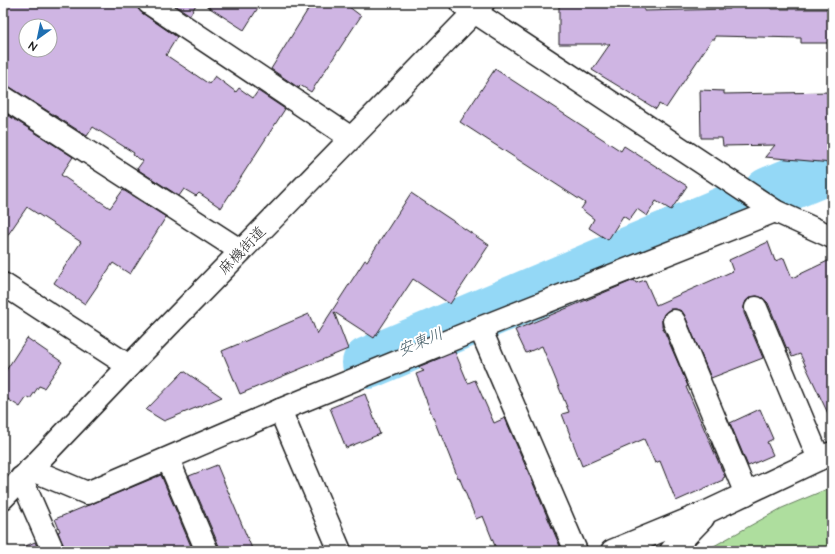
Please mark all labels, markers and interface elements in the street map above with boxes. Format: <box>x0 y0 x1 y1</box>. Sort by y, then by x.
north arrow <box>18 18 58 58</box>
text: N <box>26 38 40 54</box>
street label: 麻機街道 <box>214 221 271 279</box>
water label: 安東川 <box>394 322 447 361</box>

